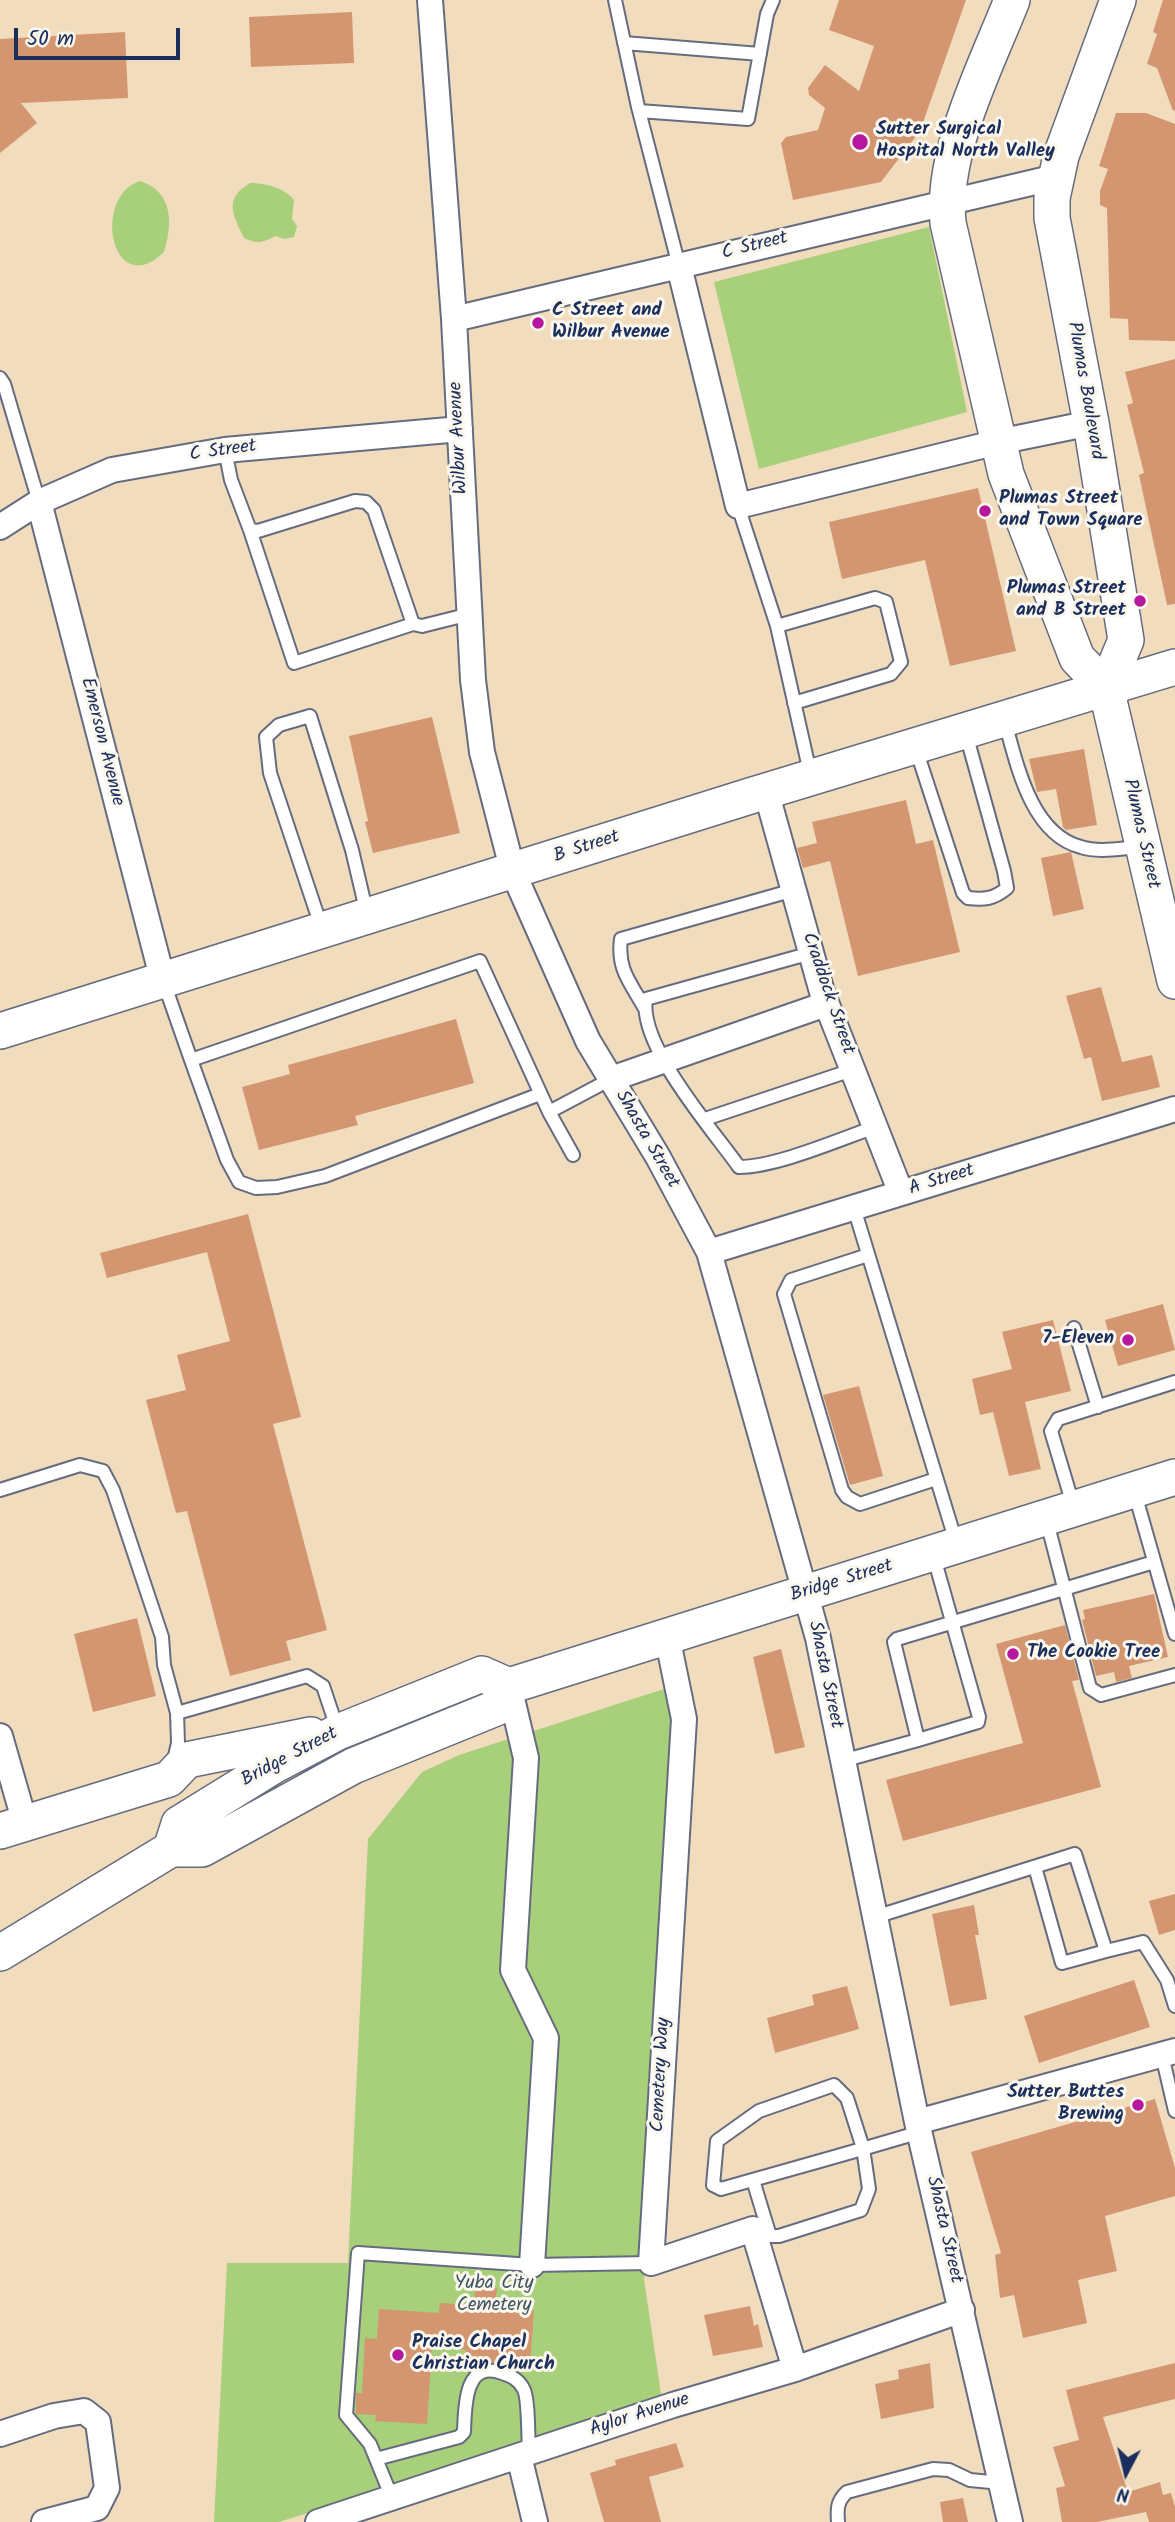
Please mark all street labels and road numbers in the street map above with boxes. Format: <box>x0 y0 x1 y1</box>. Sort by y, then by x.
street label: C Street <box>720 228 790 266</box>
street label: Plumas Boulevard <box>1061 320 1107 462</box>
street label: Wilbur Avenue <box>446 381 474 495</box>
street label: C Street <box>188 436 258 468</box>
street label: Emerson Avenue <box>74 675 128 809</box>
street label: Plumas Street <box>1116 777 1164 891</box>
street label: B Street <box>551 827 623 869</box>
street label: Craddock Street <box>795 930 859 1058</box>
street label: Shasta Street <box>609 1087 683 1193</box>
street label: A Street <box>906 1160 978 1202</box>
street label: Bridge Street <box>788 1556 896 1608</box>
street label: Shasta Street <box>801 1619 847 1731</box>
street label: Bridge Street <box>238 1723 342 1793</box>
street label: Cemetery Way <box>648 2017 676 2133</box>
street label: Shasta Street <box>920 2174 966 2286</box>
street label: Aylor Avenue <box>587 2389 693 2443</box>

